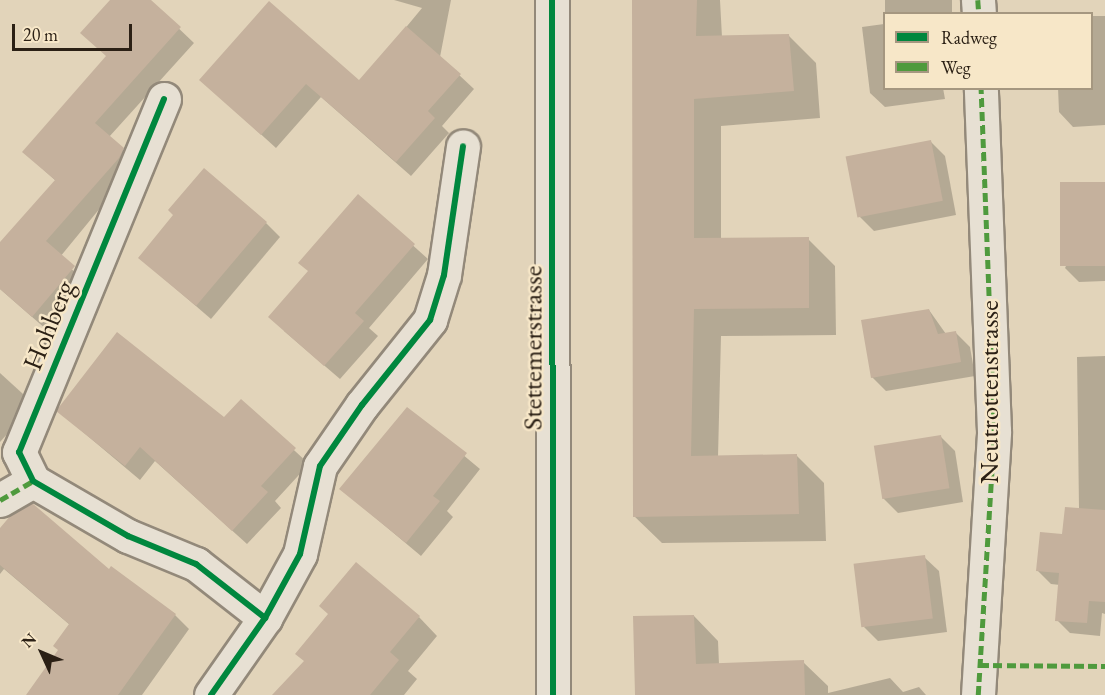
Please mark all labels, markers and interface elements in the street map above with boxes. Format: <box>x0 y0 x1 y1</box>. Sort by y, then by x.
scale bar <box>15 12 135 50</box>
legend <box>883 12 1093 90</box>
text: 20 m <box>23 23 58 46</box>
text: Radweg <box>941 26 997 49</box>
text: Weg <box>941 56 971 79</box>
street label: Stettemerstrasse <box>516 266 548 430</box>
street label: Hohberg <box>15 275 81 375</box>
street label: Neutrottenstrasse <box>973 300 1005 484</box>
north arrow <box>12 623 72 683</box>
text: N <box>17 628 41 652</box>

